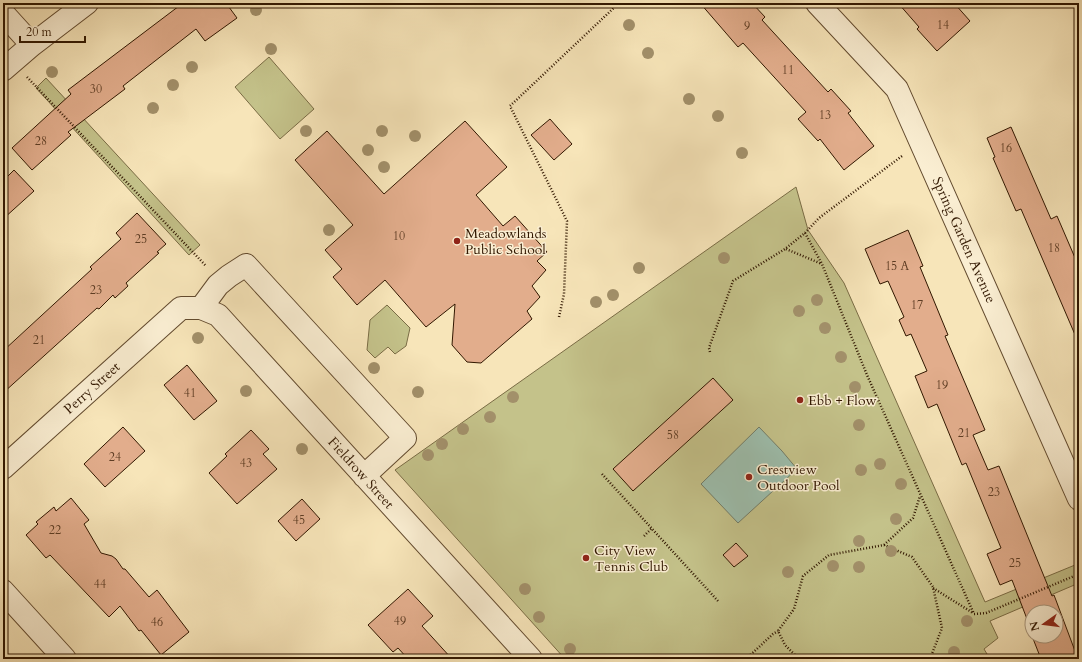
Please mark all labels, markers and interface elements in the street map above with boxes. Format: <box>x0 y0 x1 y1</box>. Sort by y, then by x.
house number: 14 <box>937 17 949 33</box>
scale bar <box>20 18 85 44</box>
house number: 9 <box>744 18 750 34</box>
text: 20 m <box>26 24 53 40</box>
house number: 11 <box>782 62 794 78</box>
house number: 30 <box>90 81 102 97</box>
house number: 13 <box>819 107 831 123</box>
house number: 28 <box>35 133 47 149</box>
house number: 16 <box>1000 140 1012 156</box>
street label: Spring Garden Avenue <box>928 174 1000 306</box>
place label: Meadowlands Public School <box>465 224 547 259</box>
house number: 10 <box>393 228 405 244</box>
house number: 25 <box>135 231 147 247</box>
marker: Meadowlands Public School <box>452 236 462 246</box>
house number: 18 <box>1048 240 1060 256</box>
house number: 15 A <box>885 258 909 274</box>
house number: 23 <box>90 282 102 298</box>
house number: 17 <box>911 297 923 313</box>
house number: 21 <box>33 332 45 348</box>
street label: Perry Street <box>60 357 125 418</box>
house number: 19 <box>936 377 948 393</box>
house number: 41 <box>184 385 196 401</box>
place label: Ebb + Flow <box>808 391 877 410</box>
marker: Ebb + Flow <box>795 395 805 405</box>
house number: 21 <box>958 425 970 441</box>
house number: 58 <box>667 427 679 443</box>
street label: Fieldrow Street <box>324 433 399 513</box>
house number: 24 <box>109 449 121 465</box>
house number: 43 <box>240 455 252 471</box>
place label: Crestview Outdoor Pool <box>757 460 840 495</box>
marker: Crestview Outdoor Pool <box>744 472 754 482</box>
house number: 23 <box>988 484 1000 500</box>
house number: 45 <box>293 512 305 528</box>
house number: 22 <box>49 522 61 538</box>
place label: City View Tennis Club <box>594 541 668 576</box>
marker: City View Tennis Club <box>581 553 591 563</box>
house number: 25 <box>1009 555 1021 571</box>
house number: 44 <box>94 576 106 592</box>
north arrow <box>1024 604 1064 644</box>
house number: 49 <box>394 613 406 629</box>
house number: 46 <box>151 614 163 630</box>
text: N <box>1026 619 1043 633</box>

